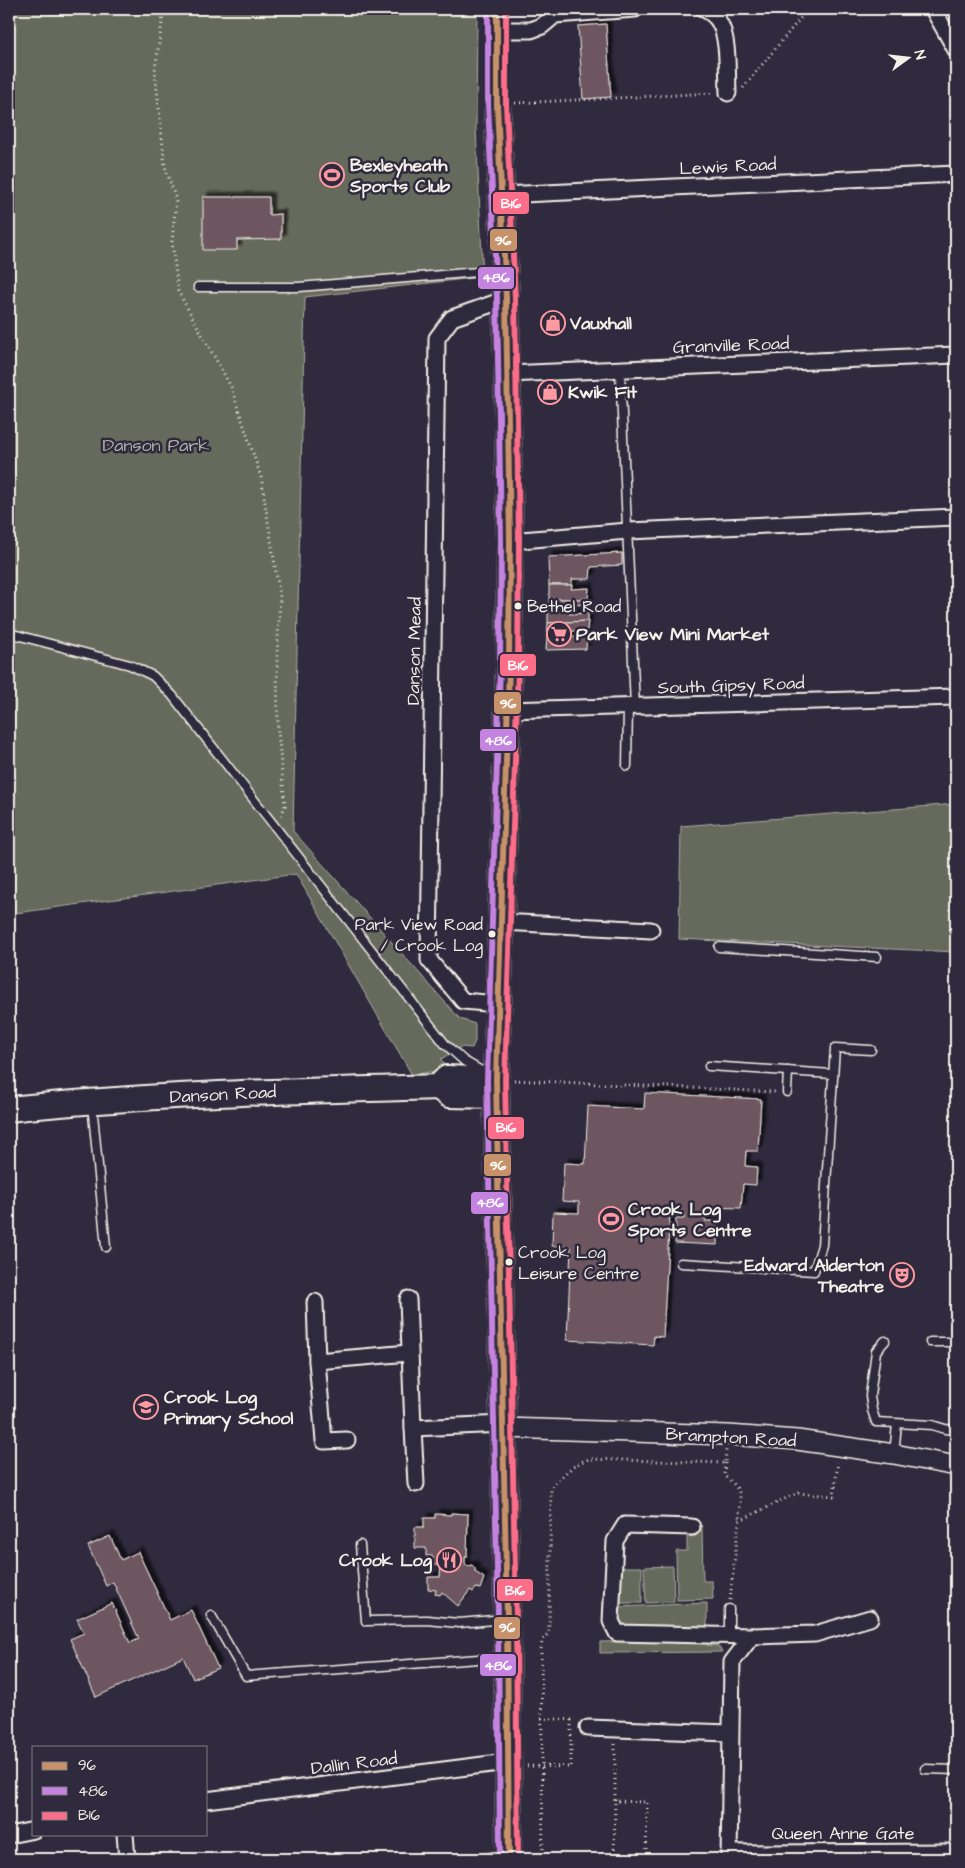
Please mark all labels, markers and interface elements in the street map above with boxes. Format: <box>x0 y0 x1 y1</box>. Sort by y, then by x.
north arrow <box>882 32 932 82</box>
text: N <box>909 48 930 62</box>
street label: Lewis Road <box>679 151 777 182</box>
place label: Bexleyheath Sports Club <box>349 153 451 199</box>
sports icon: Bexleyheath Sports Club <box>319 162 345 188</box>
line badge: B16 <box>492 191 530 215</box>
text: B16 <box>501 194 521 214</box>
line badge: 96 <box>489 228 518 252</box>
text: 96 <box>495 231 512 251</box>
line badge: 486 <box>477 266 515 290</box>
text: 486 <box>482 268 510 288</box>
shop icon: Vauxhall <box>540 310 566 336</box>
place label: Vauxhall <box>569 311 632 336</box>
street label: Granville Road <box>672 331 790 360</box>
shop icon: Kwik Fit <box>537 379 563 405</box>
place label: Kwik Fit <box>568 380 638 405</box>
park label: Danson Park <box>103 433 209 458</box>
place label: Bethel Road <box>527 595 622 619</box>
street label: Danson Mead <box>401 597 428 705</box>
marker: Bethel Road <box>513 601 523 611</box>
supermarket icon: Park View Mini Market <box>546 621 572 647</box>
place label: Park View Mini Market <box>576 622 770 647</box>
line badge: B16 <box>499 653 537 677</box>
text: B16 <box>508 656 528 676</box>
street label: South Gipsy Road <box>657 670 805 702</box>
line badge: 96 <box>493 691 522 715</box>
text: 96 <box>500 694 517 714</box>
line badge: 486 <box>479 728 517 752</box>
text: 486 <box>484 731 512 751</box>
place label: Park View Road / Crook Log <box>355 913 483 959</box>
marker: Park View Road / Crook Log <box>487 929 497 939</box>
street label: Danson Road <box>169 1079 277 1110</box>
line badge: B16 <box>487 1116 525 1140</box>
text: B16 <box>496 1118 516 1138</box>
line badge: 96 <box>483 1153 512 1177</box>
text: 96 <box>490 1156 507 1176</box>
line badge: 486 <box>470 1191 509 1215</box>
text: 486 <box>476 1193 504 1213</box>
place label: Crook Log Sports Centre <box>627 1197 752 1243</box>
sports icon: Crook Log Sports Centre <box>598 1206 624 1232</box>
place label: Crook Log Leisure Centre <box>518 1241 639 1286</box>
place label: Edward Alderton Theatre <box>744 1253 884 1299</box>
marker: Crook Log Leisure Centre <box>504 1257 514 1267</box>
theatre icon: Edward Alderton Theatre <box>889 1262 915 1288</box>
place label: Crook Log Primary School <box>164 1385 293 1432</box>
school or university icon: Crook Log Primary School <box>133 1394 159 1420</box>
street label: Brampton Road <box>665 1422 797 1453</box>
restaurant icon: Crook Log <box>436 1547 462 1573</box>
place label: Crook Log <box>339 1548 433 1574</box>
line badge: B16 <box>496 1578 534 1602</box>
text: B16 <box>505 1581 525 1601</box>
line badge: 96 <box>493 1616 521 1640</box>
text: 96 <box>499 1618 516 1638</box>
line badge: 486 <box>479 1653 517 1677</box>
text: 486 <box>484 1656 512 1676</box>
legend <box>32 1746 208 1836</box>
street label: Dallin Road <box>309 1746 399 1781</box>
text: 96 <box>78 1755 97 1776</box>
text: 486 <box>78 1781 108 1802</box>
text: B16 <box>78 1805 101 1826</box>
street label: Queen Anne Gate <box>772 1821 915 1846</box>

